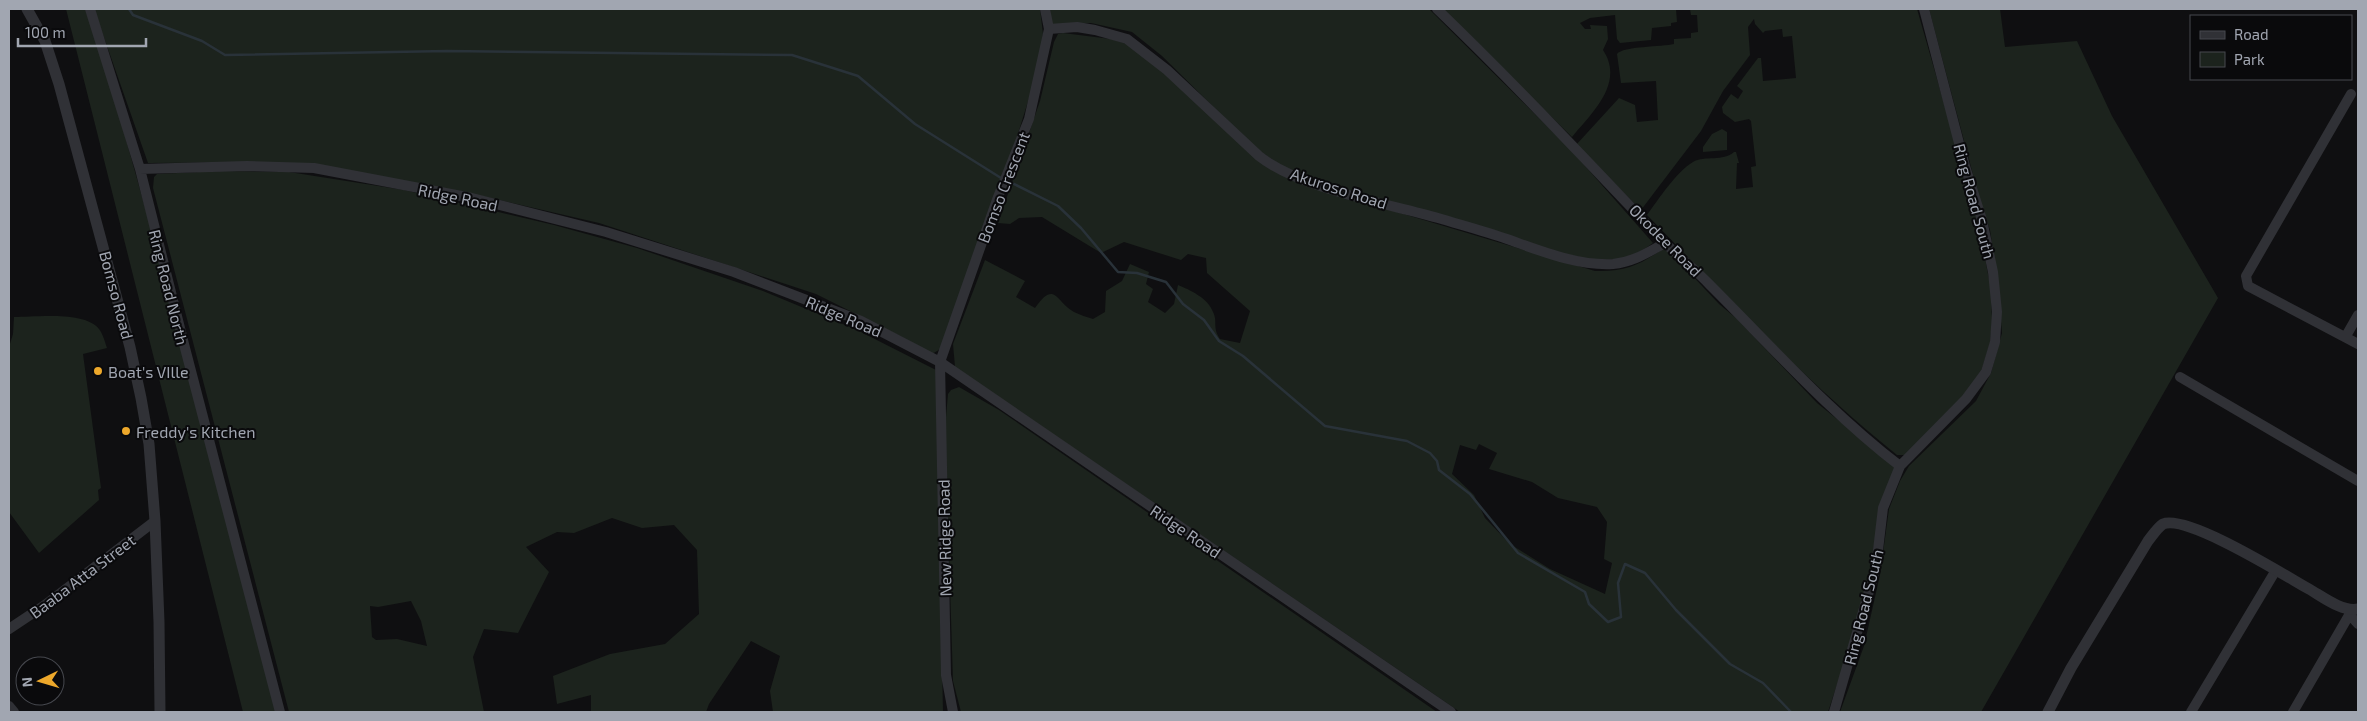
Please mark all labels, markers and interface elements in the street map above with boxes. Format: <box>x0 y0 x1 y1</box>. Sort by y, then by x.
scale bar <box>18 15 145 47</box>
legend <box>2190 15 2352 80</box>
text: 100 m <box>25 23 66 41</box>
text: Road <box>2234 25 2269 43</box>
text: Park <box>2234 50 2265 68</box>
street label: Bomso Crescent <box>973 129 1033 245</box>
street label: Ring Road South <box>1950 141 2000 261</box>
street label: Akuroso Road <box>1288 163 1390 213</box>
street label: Ridge Road <box>416 179 500 215</box>
street label: Okodee Road <box>1626 200 1706 280</box>
street label: Ring Road North <box>145 227 193 347</box>
street label: Bomso Road <box>96 249 138 341</box>
street label: Ridge Road <box>803 291 885 341</box>
place label: Boat's VIlle <box>108 362 189 381</box>
marker: Boat's VIlle <box>92 365 104 377</box>
place label: Freddy's Kitchen <box>136 422 256 441</box>
marker: Freddy's Kitchen <box>120 425 132 437</box>
street label: New Ridge Road <box>933 479 955 597</box>
street label: Ridge Road <box>1147 501 1225 561</box>
street label: Baaba Atta Street <box>25 530 139 622</box>
street label: Ring Road South <box>1839 547 1887 667</box>
north arrow <box>15 656 65 706</box>
text: N <box>18 676 35 688</box>

